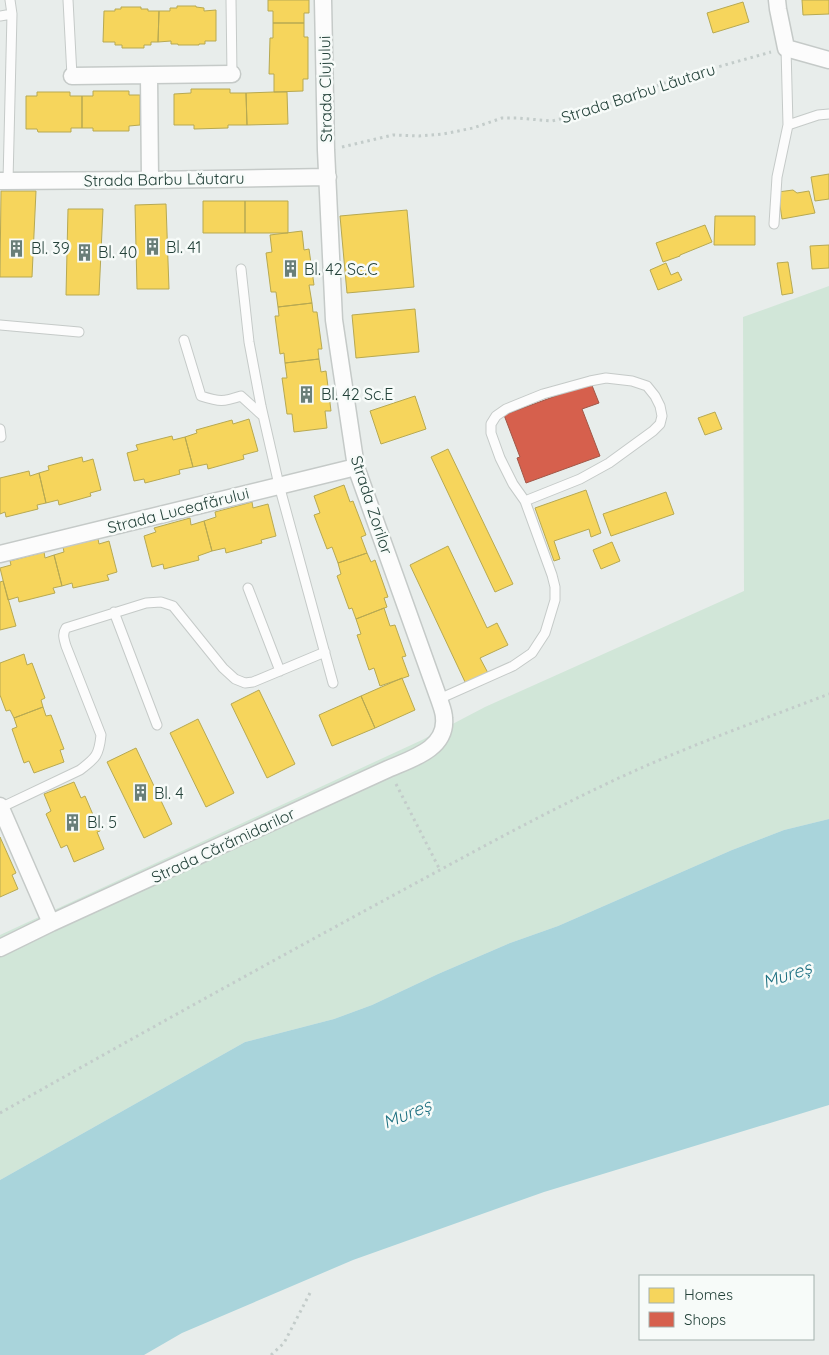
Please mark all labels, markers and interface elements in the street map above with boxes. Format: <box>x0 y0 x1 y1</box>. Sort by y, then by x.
street label: Strada Clujului <box>314 36 336 142</box>
street label: Strada Barbu Lăutaru <box>558 59 718 127</box>
street label: Strada Barbu Lăutaru <box>83 168 245 190</box>
building icon: Bl. 41 <box>142 237 162 257</box>
place label: Bl. 41 <box>166 237 202 257</box>
building icon: Bl. 39 <box>7 238 27 258</box>
place label: Bl. 39 <box>31 238 70 258</box>
building icon: Bl. 40 <box>74 242 94 262</box>
place label: Bl. 40 <box>98 242 137 262</box>
building icon: Bl. 42 Sc.C <box>280 259 300 279</box>
place label: Bl. 42 Sc.C <box>304 259 378 279</box>
building icon: Bl. 42 Sc.E <box>297 384 317 404</box>
place label: Bl. 42 Sc.E <box>321 384 393 404</box>
street label: Strada Zorilor <box>347 453 397 557</box>
street label: Strada Luceafărului <box>105 483 251 537</box>
building icon: Bl. 4 <box>130 783 150 803</box>
place label: Bl. 4 <box>154 783 184 803</box>
street label: Strada Cărămidarilor <box>148 803 298 887</box>
building icon: Bl. 5 <box>63 812 83 832</box>
place label: Bl. 5 <box>87 812 117 832</box>
water label: Mureș <box>759 955 816 993</box>
water label: Mureș <box>379 1093 436 1134</box>
legend <box>639 1275 814 1340</box>
text: Homes <box>684 1285 733 1304</box>
text: Shops <box>684 1310 726 1329</box>

